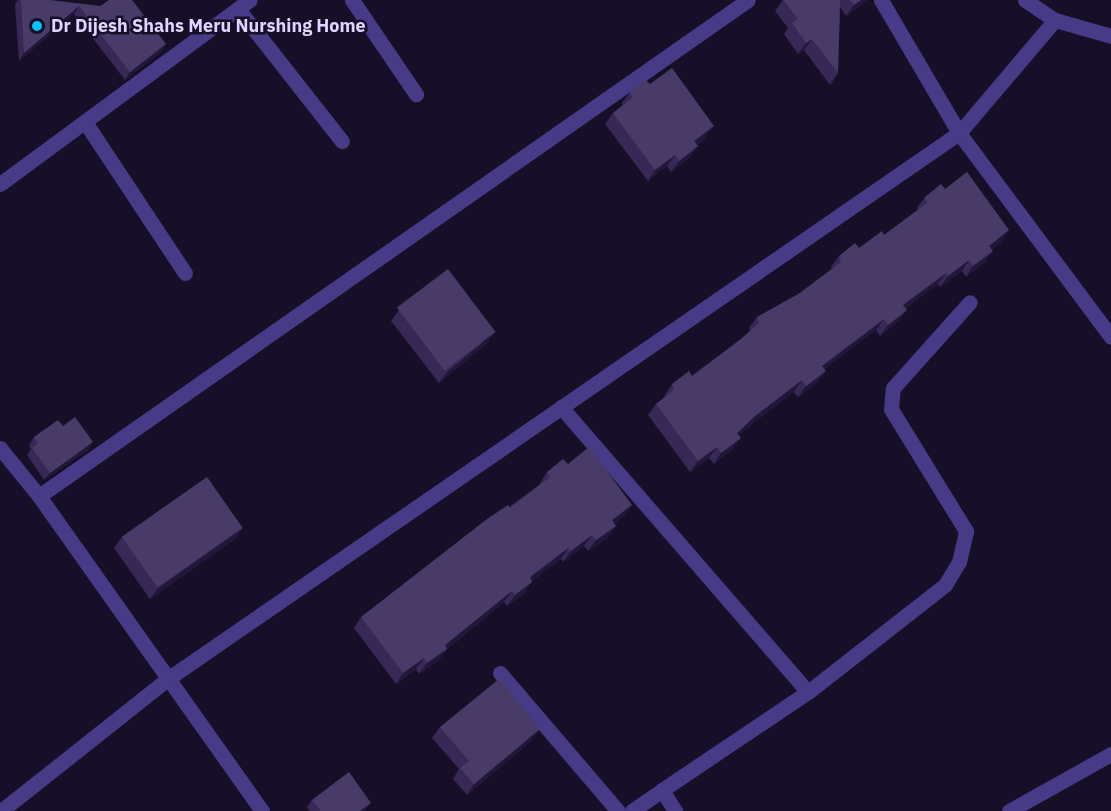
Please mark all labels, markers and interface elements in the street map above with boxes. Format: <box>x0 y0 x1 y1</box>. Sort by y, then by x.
place label: Dr Dijesh Shahs Meru Nurshing Home <box>51 15 366 37</box>
marker: Dr Dijesh Shahs Meru Nurshing Home <box>28 17 46 35</box>

